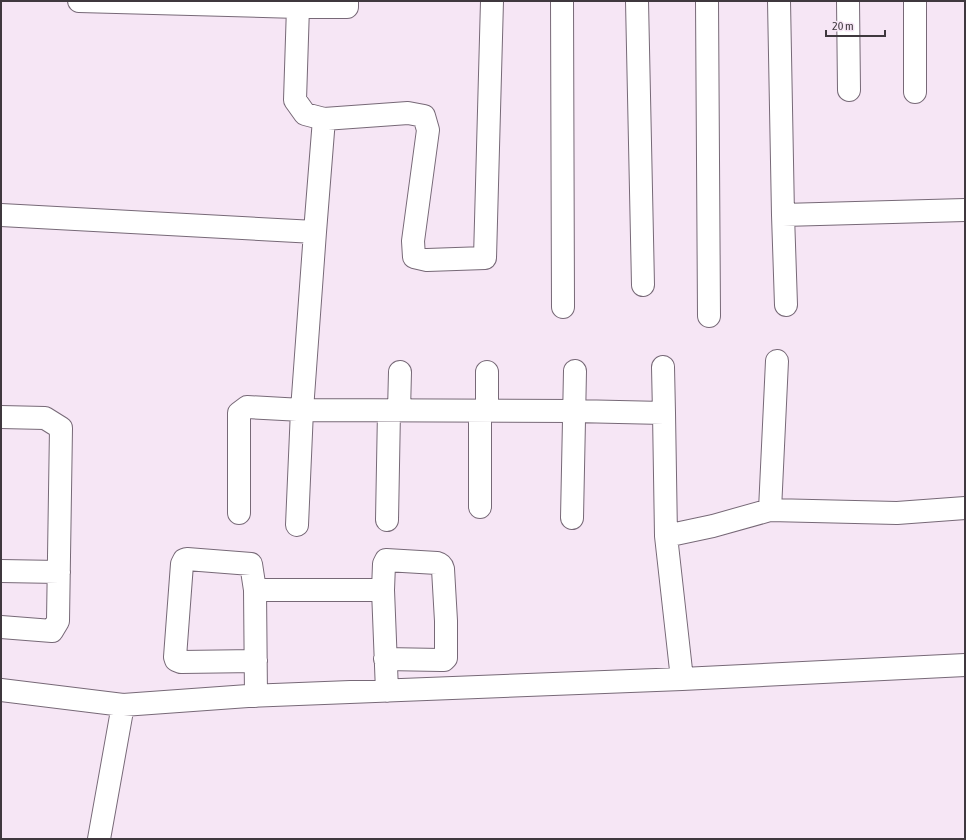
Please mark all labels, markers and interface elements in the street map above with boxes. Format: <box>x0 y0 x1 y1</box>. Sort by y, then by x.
scale bar <box>826 12 885 38</box>
text: 20 m <box>832 19 854 33</box>

